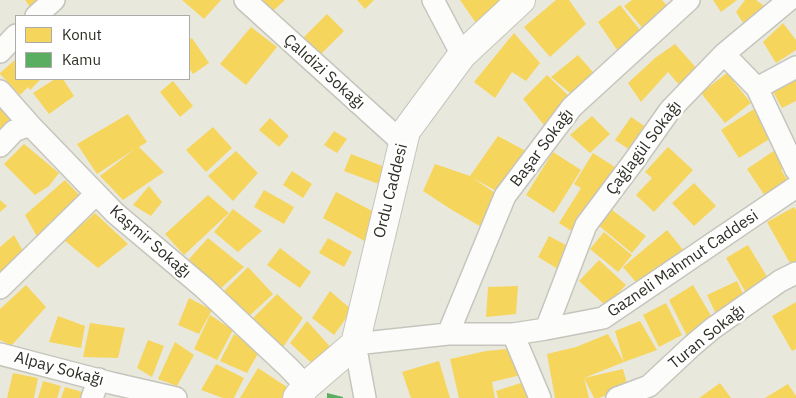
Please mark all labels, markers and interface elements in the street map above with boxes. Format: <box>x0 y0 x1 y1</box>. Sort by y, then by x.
legend <box>15 15 190 80</box>
text: Konut <box>62 25 102 44</box>
street label: Çalıdizi Sokağı <box>279 30 369 114</box>
text: Kamu <box>62 50 101 69</box>
street label: Çağlagül Sokağı <box>602 97 686 199</box>
street label: Başar Sokağı <box>506 105 578 191</box>
street label: Ordu Caddesi <box>370 142 412 240</box>
street label: Kaşmir Sokağı <box>105 201 195 283</box>
street label: Gazneli Mahmut Caddesi <box>604 206 762 322</box>
street label: Turan Sokağı <box>665 300 749 374</box>
street label: Alpay Sokağı <box>12 348 106 390</box>

